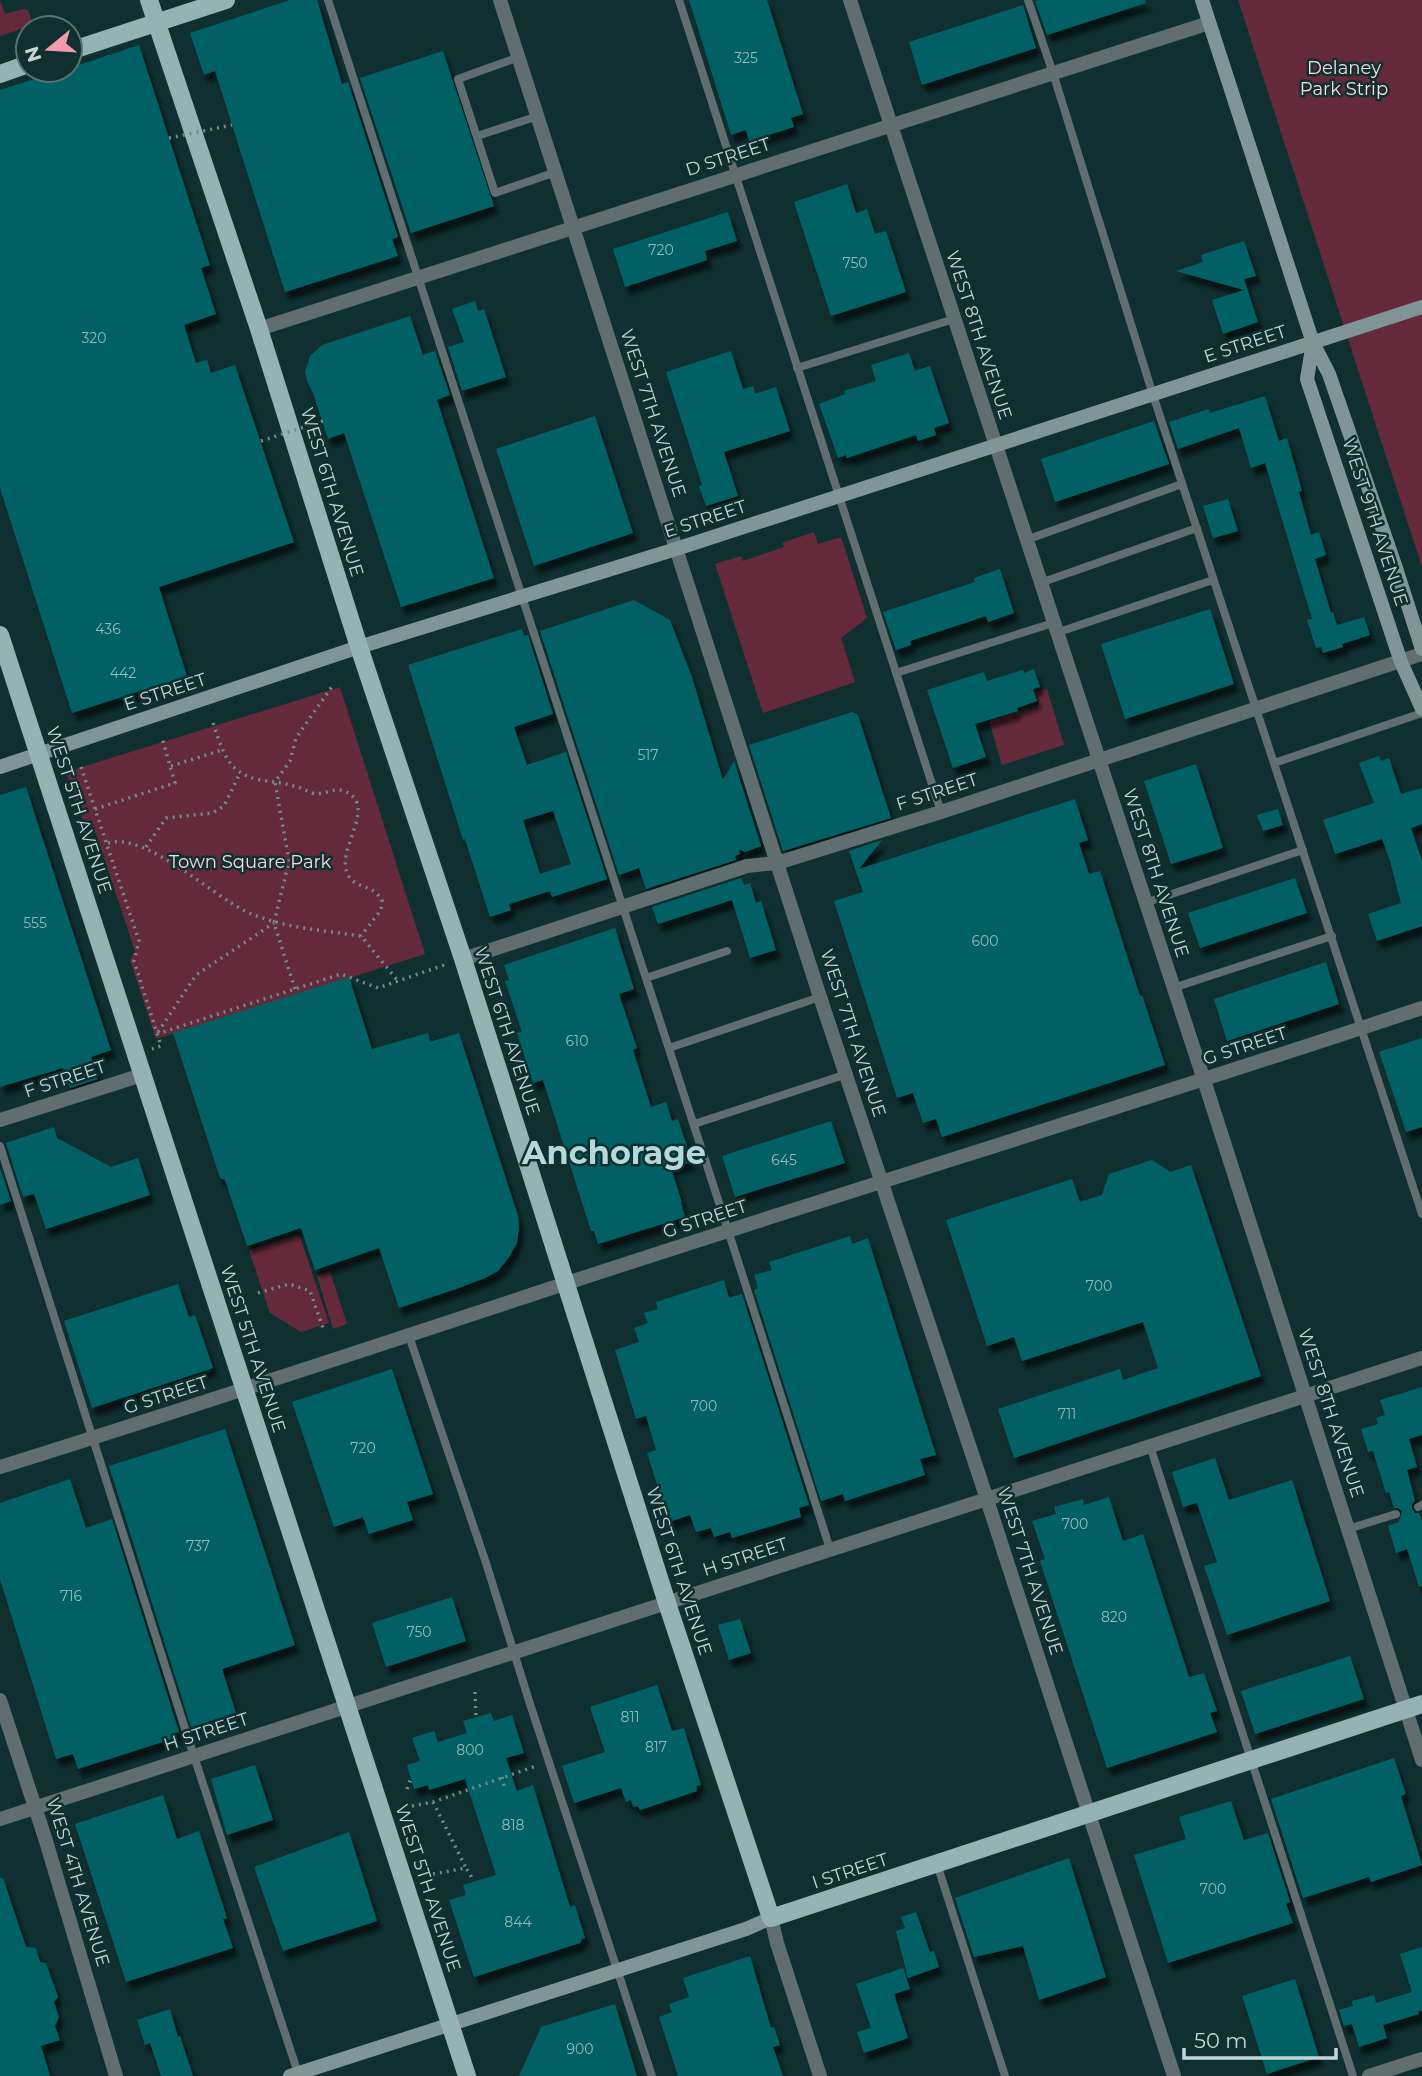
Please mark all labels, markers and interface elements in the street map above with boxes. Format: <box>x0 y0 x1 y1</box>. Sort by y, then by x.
north arrow <box>14 14 84 84</box>
text: N <box>20 43 47 65</box>
house number: 325 <box>734 49 758 67</box>
park label: Delaney Park Strip <box>1300 57 1388 100</box>
street label: D STREET <box>683 133 774 181</box>
house number: 720 <box>648 241 674 259</box>
street label: WEST 8TH AVENUE <box>941 248 1017 422</box>
house number: 750 <box>842 254 868 272</box>
street label: E STREET <box>1201 320 1290 368</box>
street label: WEST 7TH AVENUE <box>615 326 691 500</box>
house number: 320 <box>81 329 107 347</box>
street label: WEST 6TH AVENUE <box>296 405 368 579</box>
street label: WEST 9TH AVENUE <box>1337 435 1413 609</box>
street label: E STREET <box>661 495 750 543</box>
house number: 436 <box>95 620 121 638</box>
house number: 442 <box>110 664 136 682</box>
street label: E STREET <box>121 668 210 716</box>
street label: WEST 5TH AVENUE <box>42 723 116 897</box>
house number: 517 <box>637 746 659 764</box>
street label: F STREET <box>893 768 981 816</box>
street label: WEST 8TH AVENUE <box>1118 786 1194 960</box>
park label: Town Square Park <box>169 851 332 873</box>
house number: 555 <box>23 914 47 932</box>
house number: 600 <box>971 932 999 950</box>
street label: WEST 6TH AVENUE <box>469 944 545 1118</box>
street label: WEST 7TH AVENUE <box>815 946 891 1120</box>
street label: G STREET <box>1200 1022 1291 1070</box>
house number: 610 <box>566 1032 588 1050</box>
street label: F STREET <box>21 1055 109 1103</box>
district label: Anchorage <box>521 1133 706 1172</box>
house number: 645 <box>771 1151 797 1169</box>
street label: G STREET <box>660 1195 751 1243</box>
street label: WEST 5TH AVENUE <box>216 1262 290 1436</box>
house number: 700 <box>1086 1277 1112 1295</box>
street label: WEST 8TH AVENUE <box>1293 1326 1369 1500</box>
street label: G STREET <box>121 1371 212 1419</box>
house number: 700 <box>691 1397 717 1415</box>
house number: 711 <box>1058 1405 1076 1423</box>
house number: 720 <box>350 1439 376 1457</box>
street label: WEST 6TH AVENUE <box>641 1484 717 1658</box>
street label: WEST 7TH AVENUE <box>992 1484 1068 1658</box>
house number: 700 <box>1062 1515 1088 1533</box>
street label: H STREET <box>700 1533 791 1581</box>
house number: 737 <box>186 1537 210 1555</box>
house number: 716 <box>60 1587 82 1605</box>
house number: 820 <box>1101 1608 1127 1626</box>
house number: 750 <box>406 1623 432 1641</box>
street label: H STREET <box>161 1708 252 1756</box>
house number: 811 <box>620 1708 640 1726</box>
house number: 817 <box>645 1738 667 1756</box>
house number: 800 <box>456 1741 484 1759</box>
street label: WEST 4TH AVENUE <box>42 1795 114 1969</box>
street label: WEST 5TH AVENUE <box>391 1801 465 1975</box>
house number: 818 <box>502 1816 525 1834</box>
street label: I STREET <box>809 1848 892 1894</box>
house number: 700 <box>1200 1880 1226 1898</box>
house number: 844 <box>504 1913 532 1931</box>
scale bar <box>1184 2016 1336 2060</box>
text: 50 m <box>1194 2028 1248 2053</box>
house number: 900 <box>566 2040 594 2058</box>

